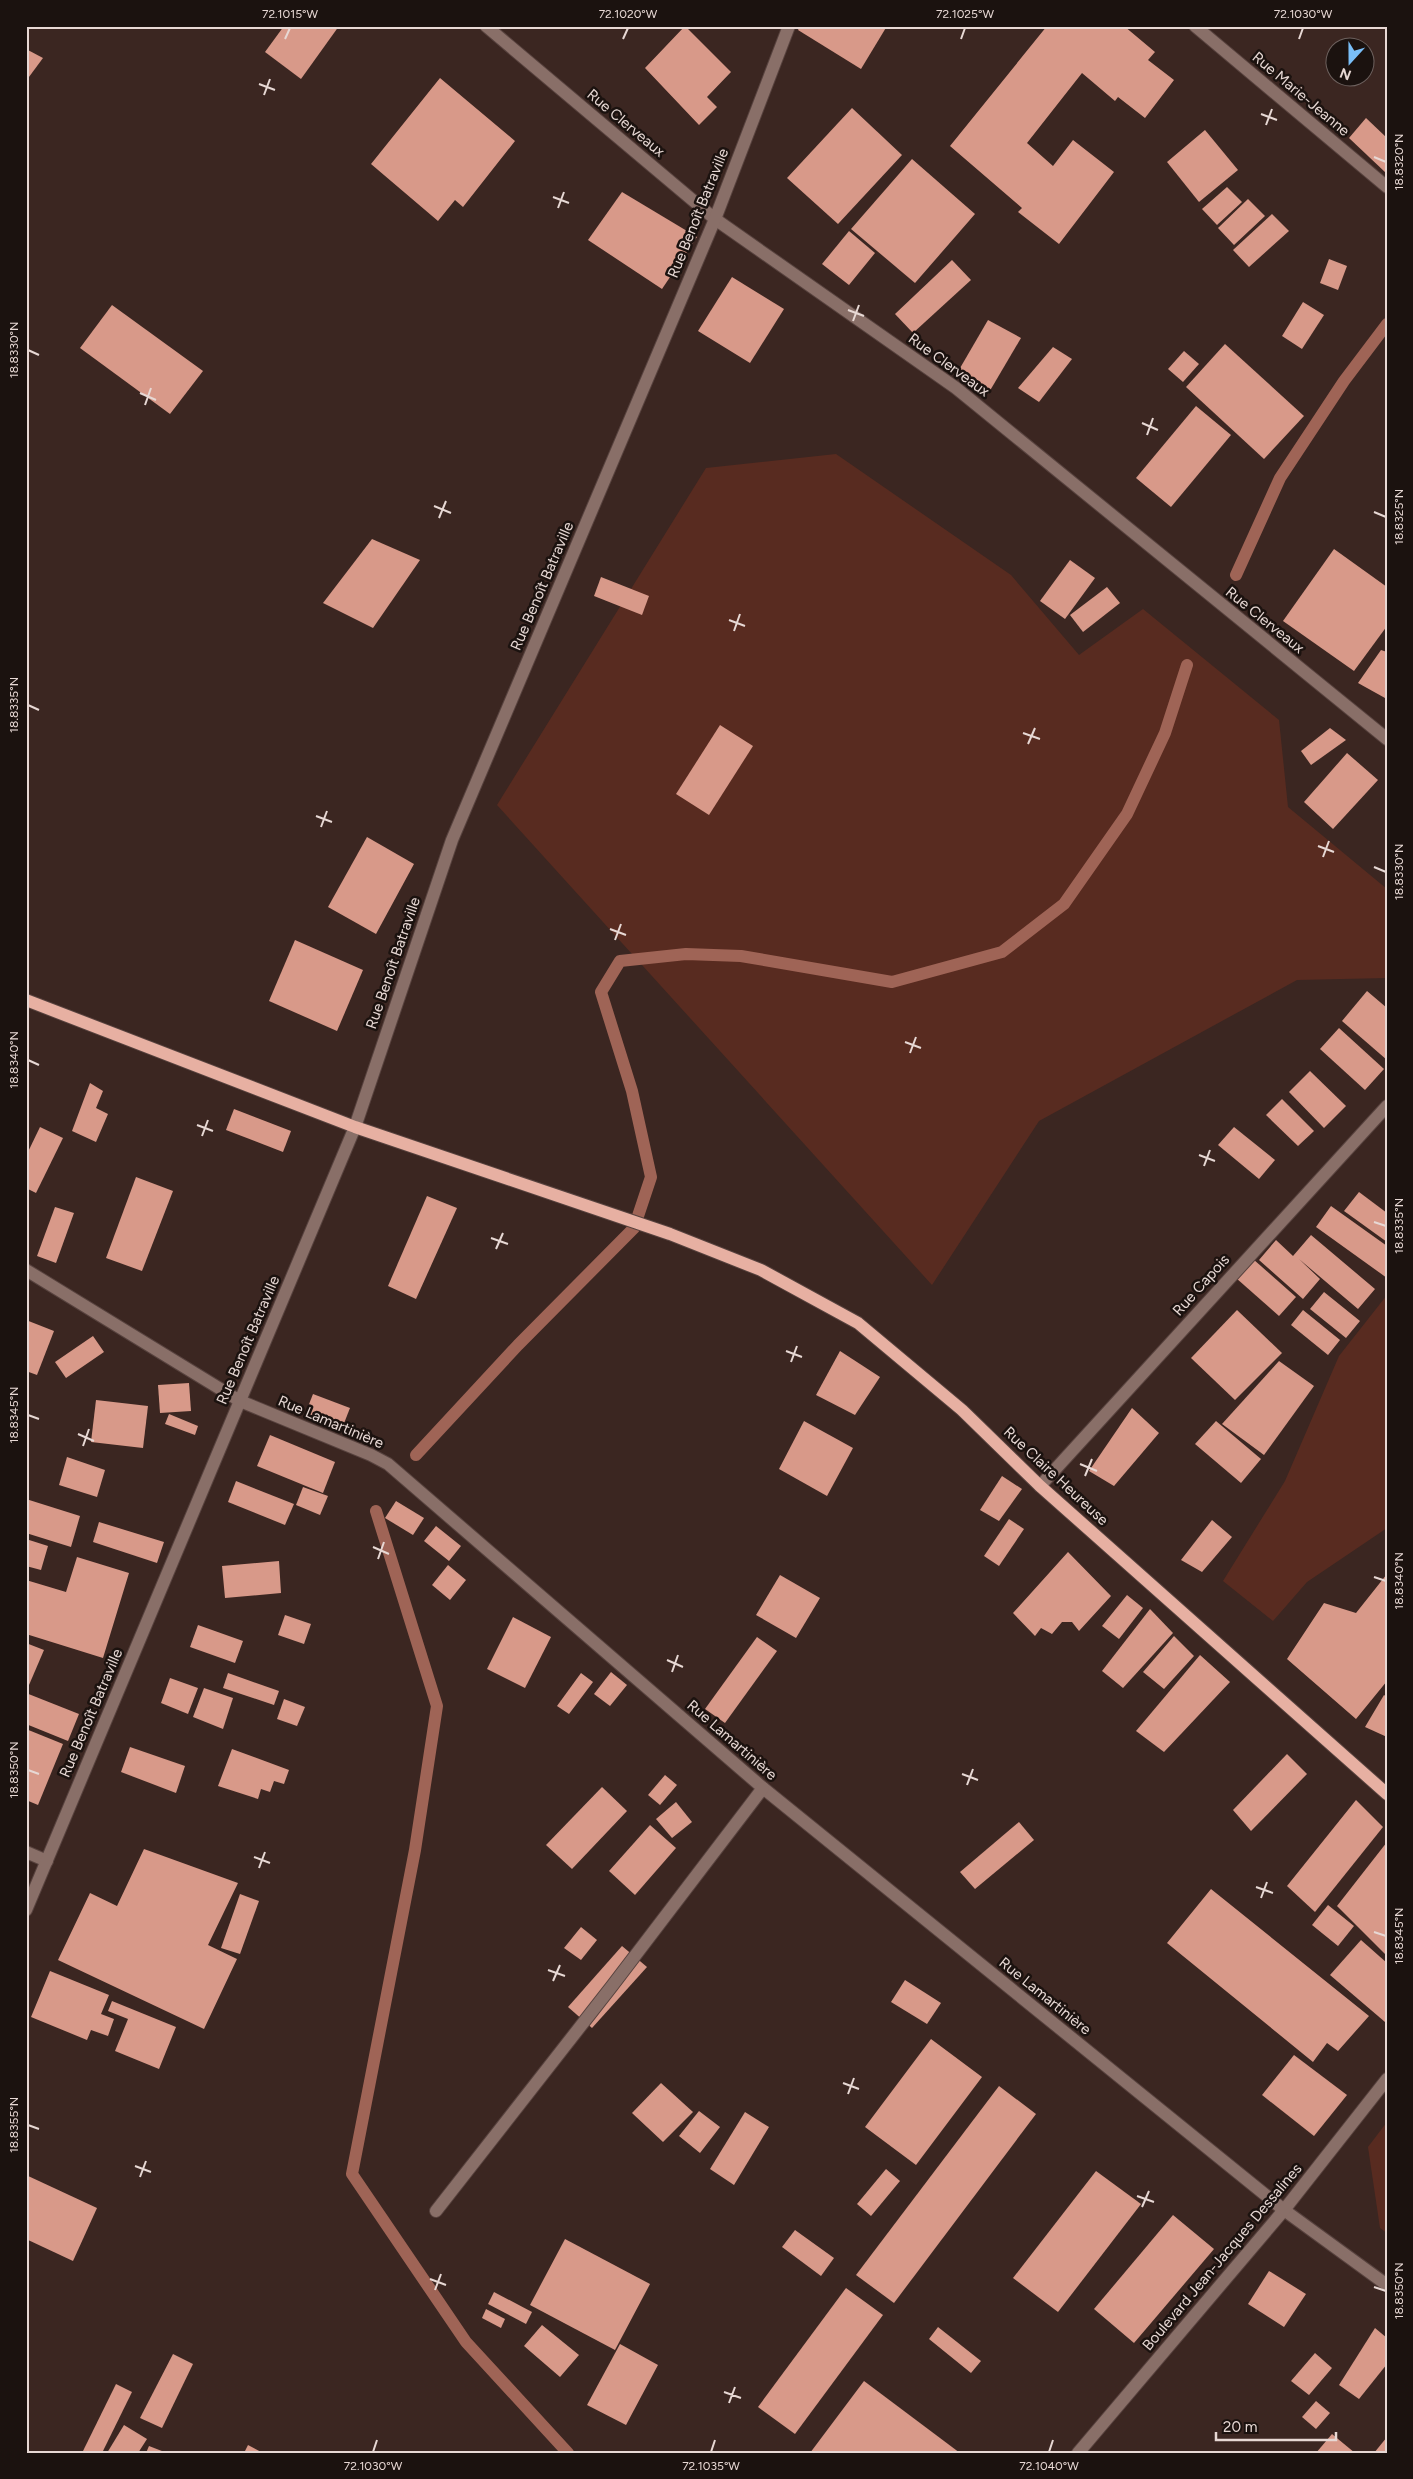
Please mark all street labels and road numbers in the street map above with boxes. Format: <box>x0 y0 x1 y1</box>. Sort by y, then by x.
street label: Rue Marie-Jeanne <box>1249 48 1353 140</box>
street label: Rue Clerveaux <box>583 85 669 161</box>
street label: Rue Benoît Batraville <box>664 146 732 280</box>
street label: Rue Clerveaux <box>905 330 993 400</box>
street label: Rue Benoît Batraville <box>507 519 577 653</box>
street label: Rue Clerveaux <box>1222 583 1308 657</box>
street label: Rue Benoît Batraville <box>362 895 424 1031</box>
street label: Rue Capois <box>1169 1251 1233 1319</box>
street label: Rue Benoît Batraville <box>213 1273 283 1407</box>
street label: Rue Lamartinière <box>275 1392 387 1452</box>
street label: Rue Claire Heureuse <box>1000 1423 1112 1529</box>
street label: Rue Benoît Batraville <box>56 1646 126 1780</box>
street label: Rue Lamartinière <box>683 1696 781 1784</box>
street label: Rue Lamartinière <box>995 1953 1095 2039</box>
street label: Boulevard Jean-Jacques Dessalines <box>1138 2160 1306 2354</box>

